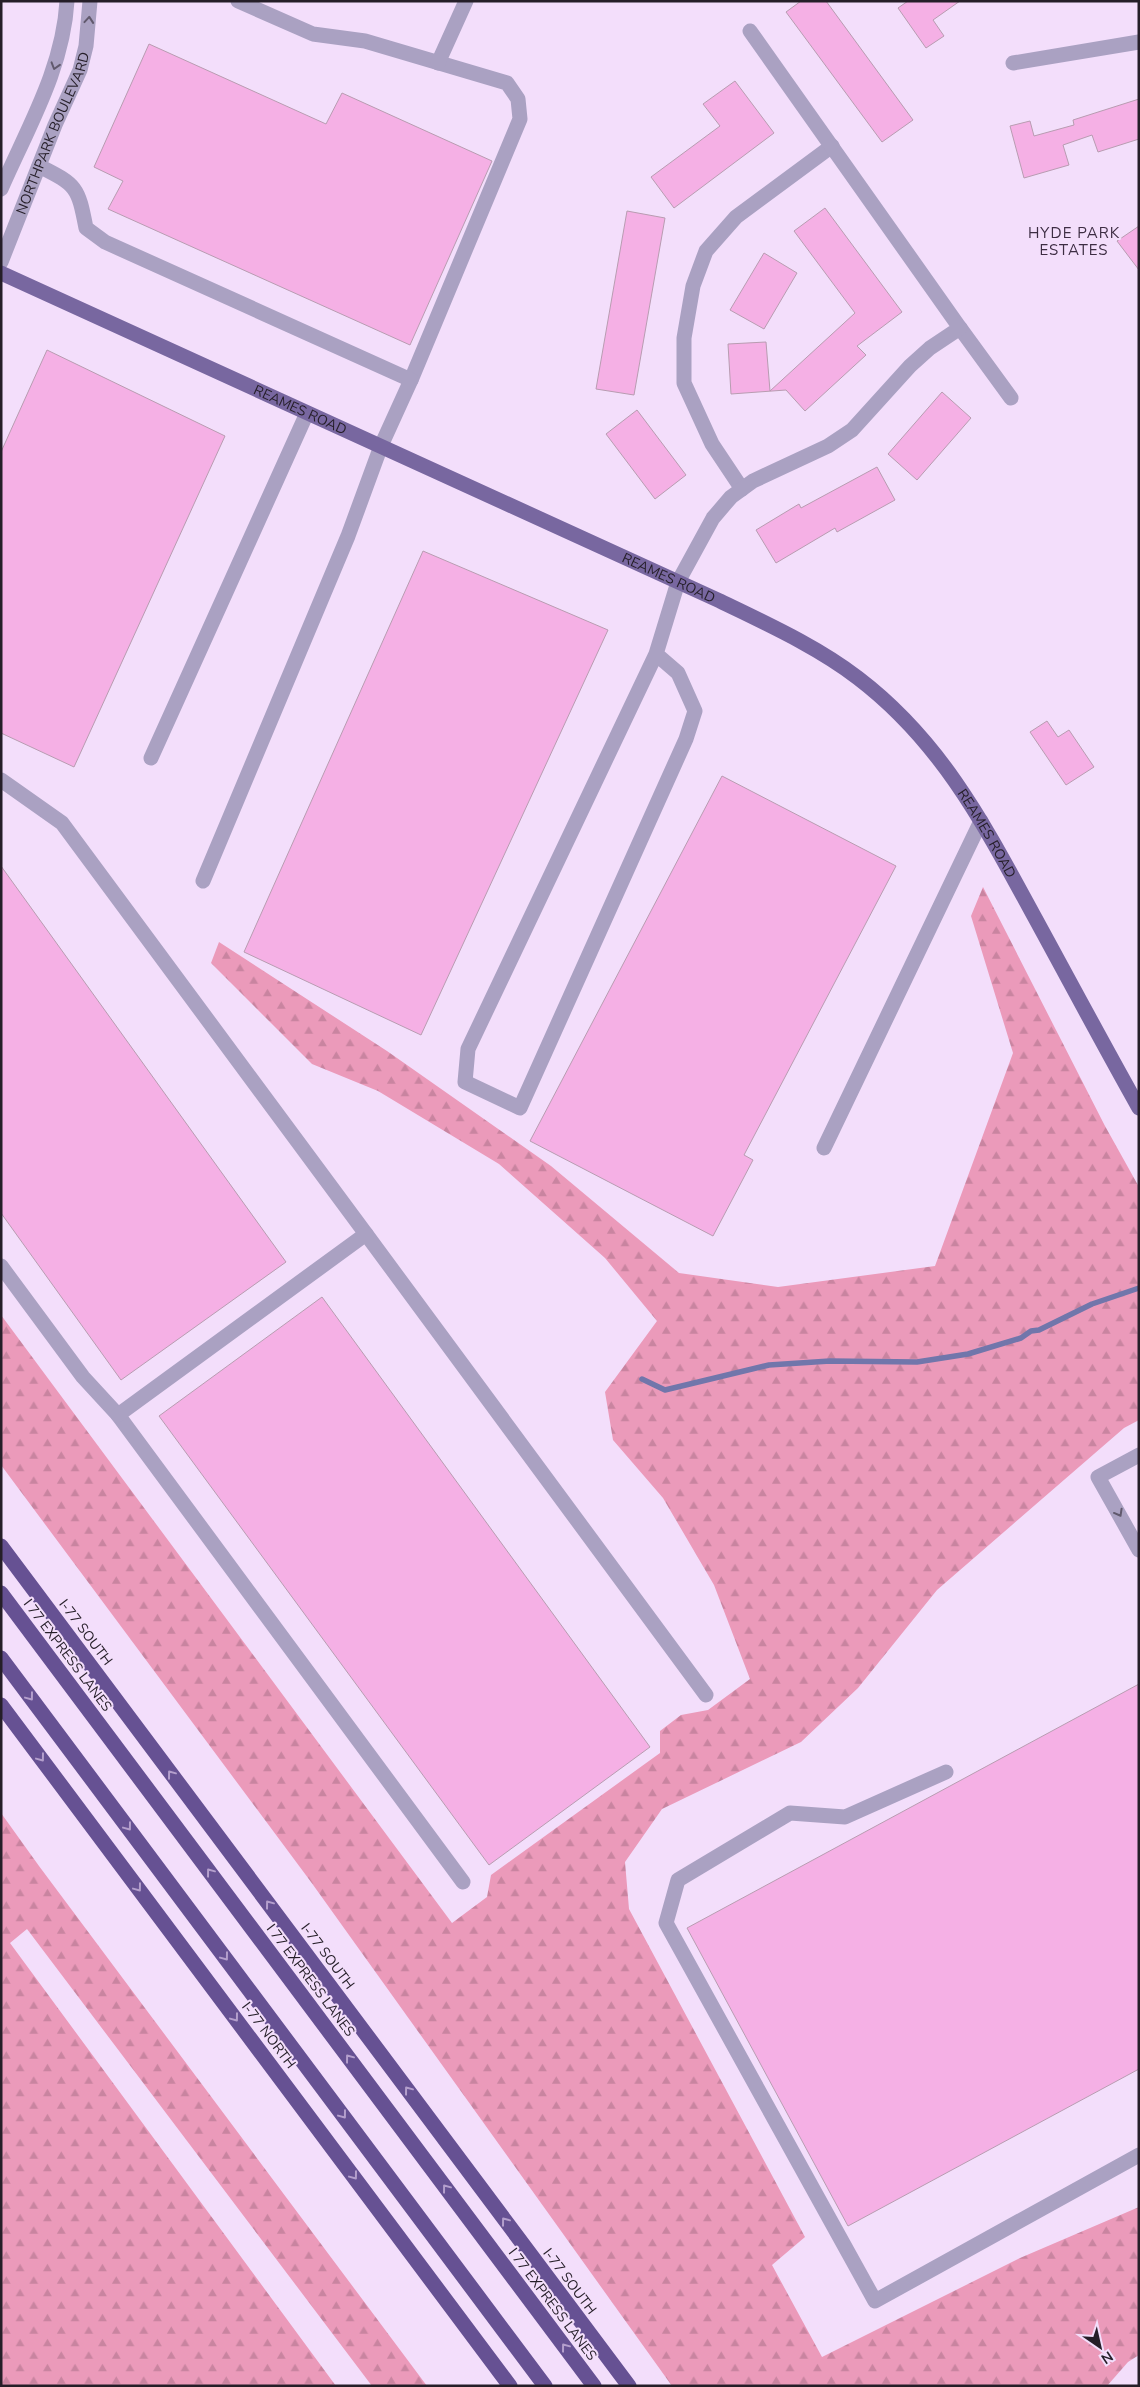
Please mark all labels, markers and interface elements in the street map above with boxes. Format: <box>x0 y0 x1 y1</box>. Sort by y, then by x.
one-way arrow <box>83 16 94 24</box>
street label: NORTHPARK BOULEVARD <box>12 50 94 217</box>
one-way arrow <box>51 62 61 70</box>
district label: HYDE PARK ESTATES <box>1028 223 1120 260</box>
street label: REAMES ROAD <box>251 381 350 439</box>
street label: REAMES ROAD <box>619 549 718 608</box>
street label: REAMES ROAD <box>953 785 1020 881</box>
one-way arrow <box>1112 1508 1122 1517</box>
street label: I 77 EXPRESS LANES <box>19 1595 116 1716</box>
street label: I-77 SOUTH <box>54 1595 117 1669</box>
one-way arrow <box>25 1691 33 1700</box>
one-way arrow <box>35 1752 44 1762</box>
one-way arrow <box>169 1771 177 1780</box>
one-way arrow <box>122 1821 130 1830</box>
one-way arrow <box>207 1868 216 1878</box>
one-way arrow <box>132 1882 141 1892</box>
one-way arrow <box>266 1900 275 1910</box>
street label: I-77 SOUTH <box>296 1919 359 1993</box>
street label: I 77 EXPRESS LANES <box>262 1920 359 2041</box>
one-way arrow <box>219 1951 228 1961</box>
street label: I-77 NORTH <box>237 1998 300 2073</box>
one-way arrow <box>230 2012 238 2021</box>
one-way arrow <box>346 2054 355 2064</box>
one-way arrow <box>405 2086 414 2096</box>
one-way arrow <box>337 2109 346 2119</box>
one-way arrow <box>348 2170 356 2179</box>
one-way arrow <box>443 2185 453 2194</box>
one-way arrow <box>502 2217 511 2227</box>
street label: I 77 EXPRESS LANES <box>504 2244 601 2365</box>
street label: I-77 SOUTH <box>538 2244 601 2318</box>
north arrow <box>1075 2322 1125 2372</box>
one-way arrow <box>562 2344 570 2353</box>
text: N <box>1097 2347 1117 2368</box>

